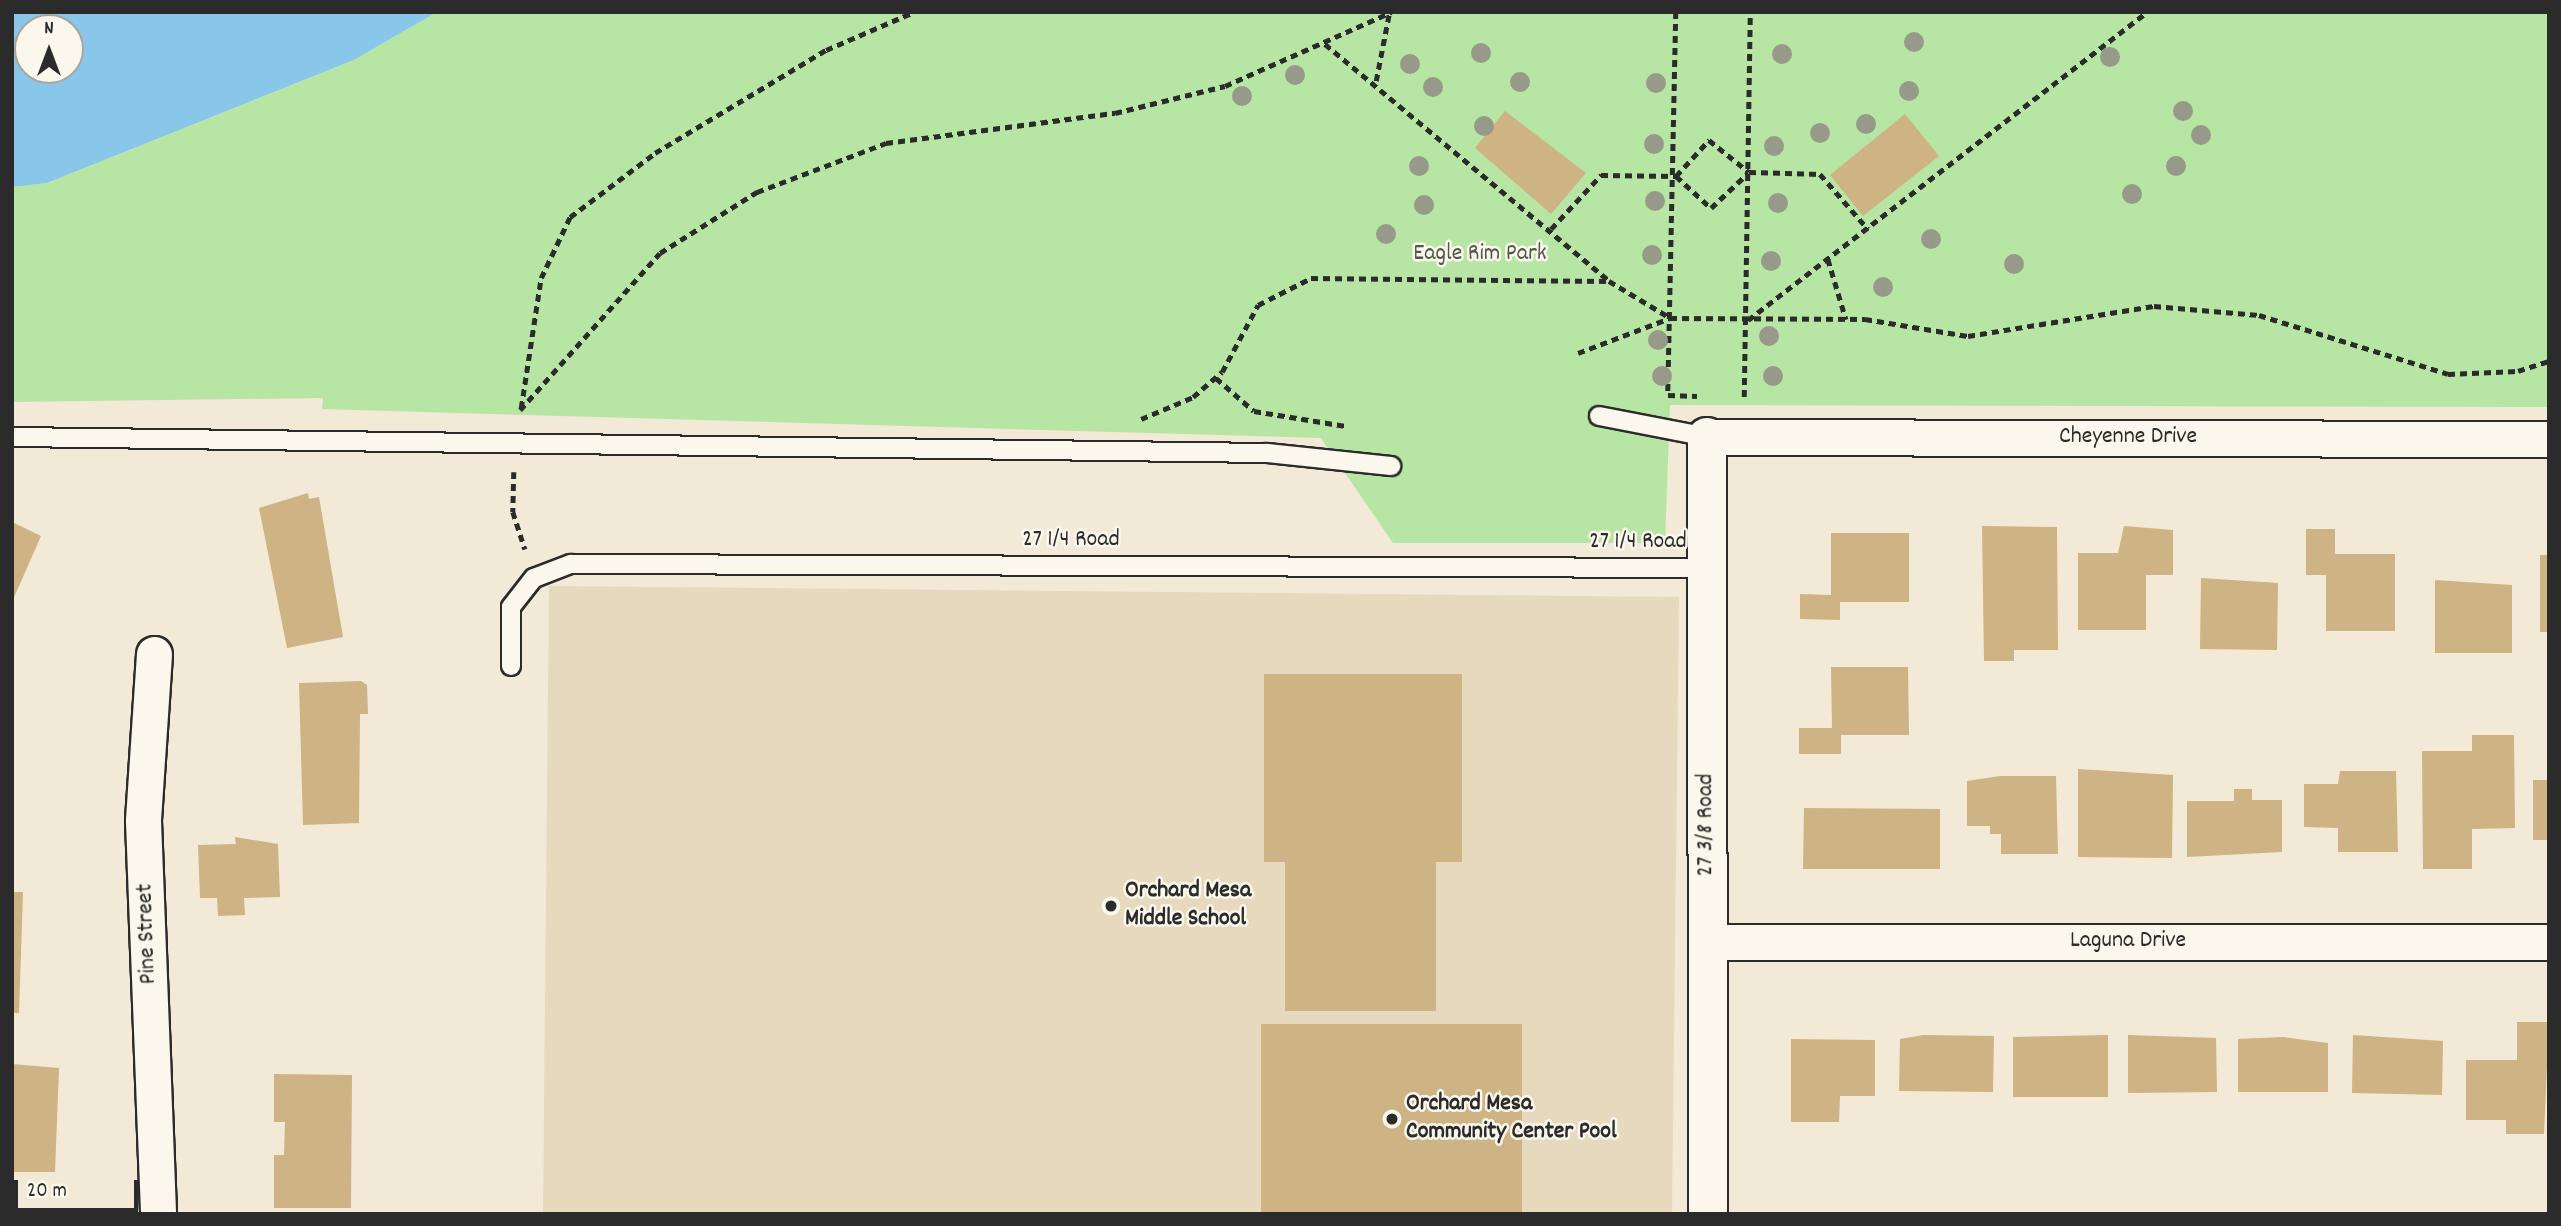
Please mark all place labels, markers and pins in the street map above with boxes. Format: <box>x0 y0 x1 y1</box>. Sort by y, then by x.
place label: Orchard Mesa Middle School <box>1125 878 1251 934</box>
marker: Orchard Mesa Middle School <box>1103 898 1119 914</box>
place label: Orchard Mesa Community Center Pool <box>1406 1091 1617 1147</box>
marker: Orchard Mesa Community Center Pool <box>1384 1111 1400 1127</box>

